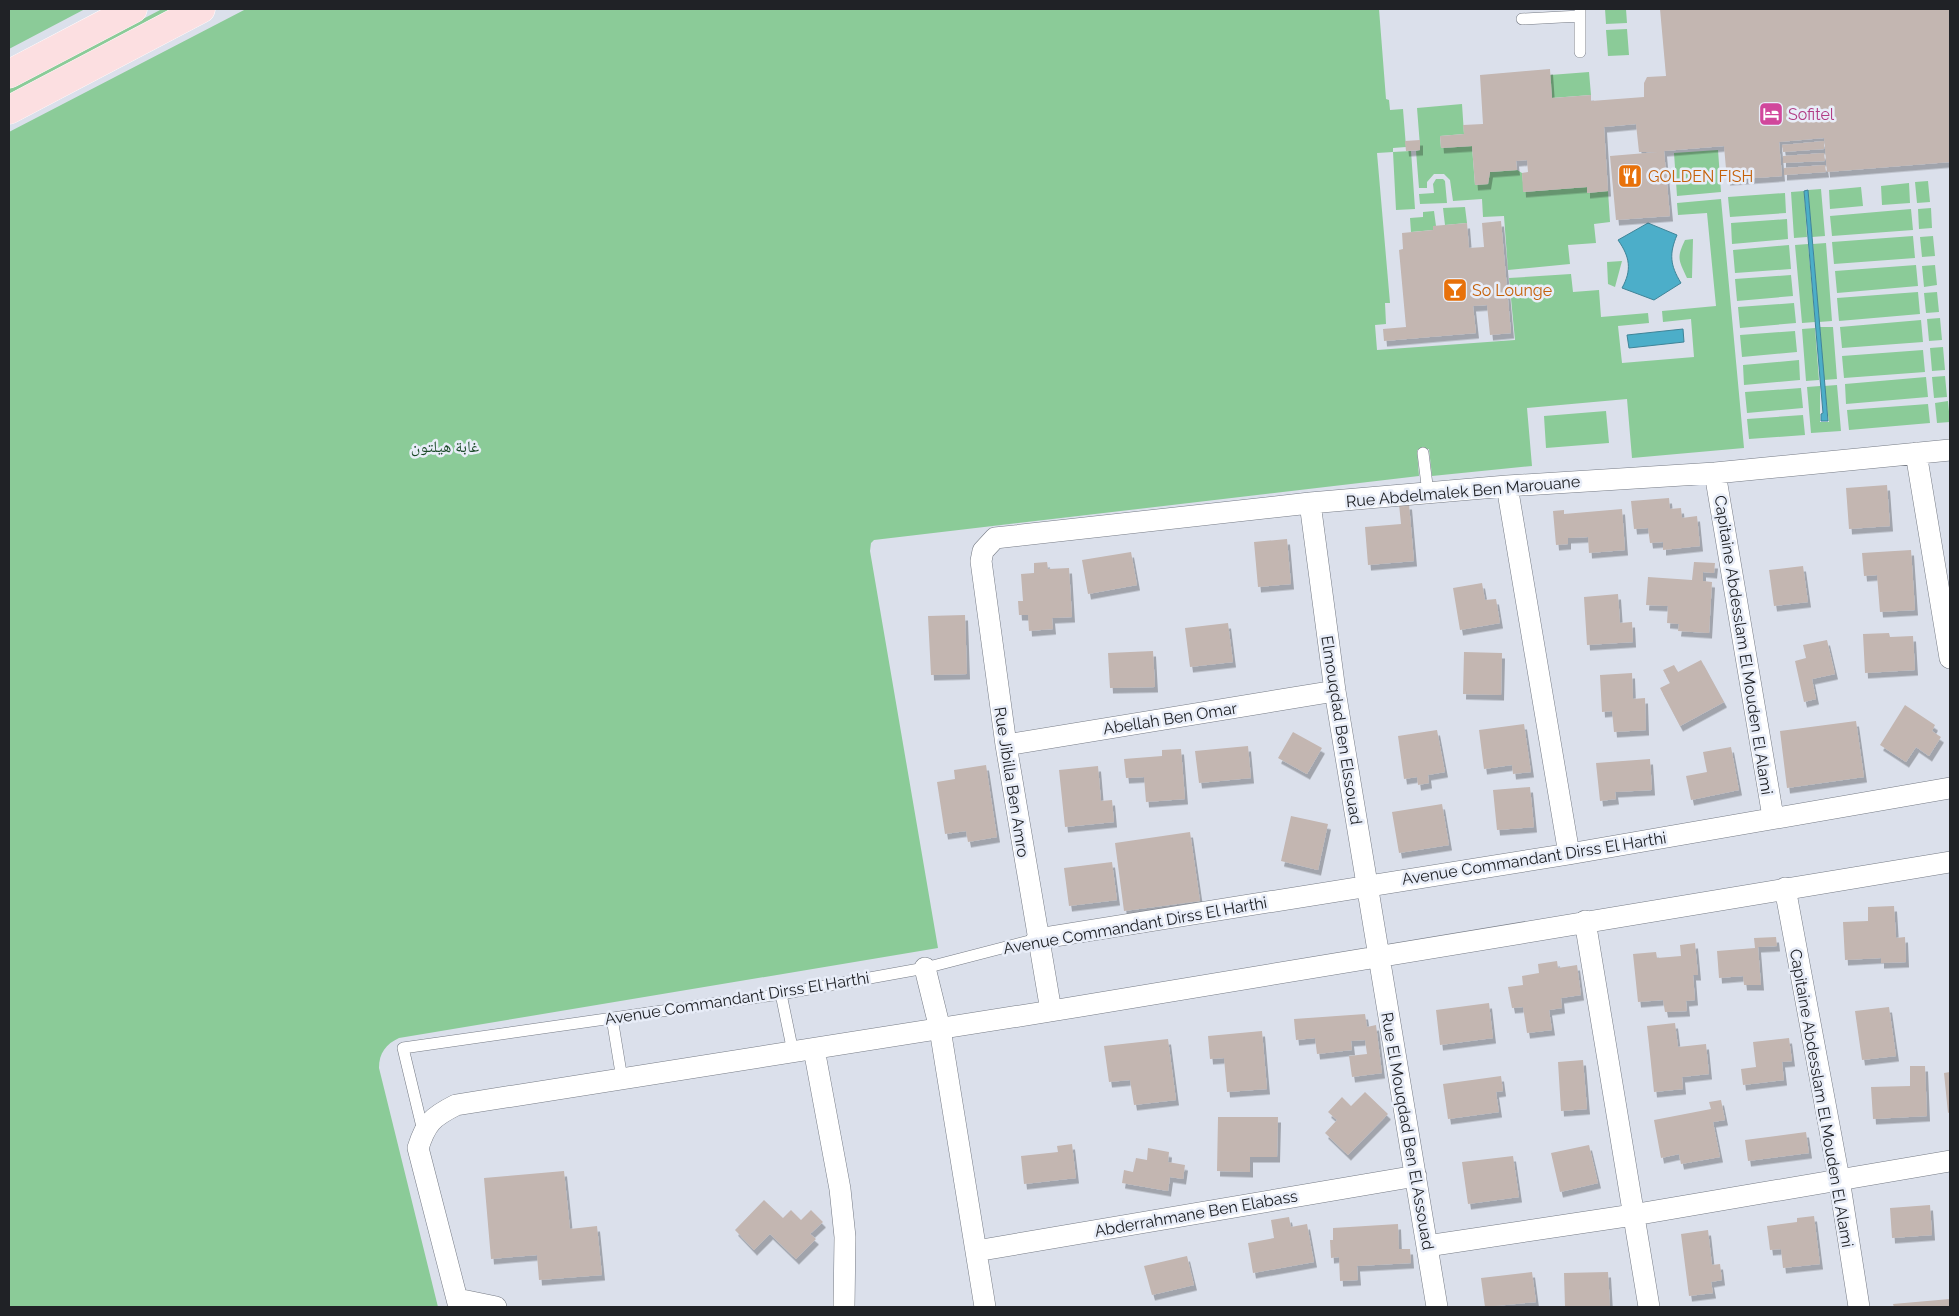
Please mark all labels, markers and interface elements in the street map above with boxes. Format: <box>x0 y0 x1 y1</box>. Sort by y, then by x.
hotel icon: Sofitel <box>1758 101 1784 127</box>
place label: Sofitel <box>1788 105 1835 124</box>
restaurant icon: GOLDEN FISH <box>1617 163 1643 189</box>
place label: GOLDEN FISH <box>1648 167 1753 186</box>
bar icon: So Lounge <box>1442 277 1468 303</box>
place label: So Lounge <box>1472 281 1552 300</box>
park label: غابة هيلتون <box>411 437 479 457</box>
street label: Rue Abdelmalek Ben Marouane <box>1345 472 1581 511</box>
street label: Capitaine Abdesslam El Mouden El Alami <box>1710 494 1777 796</box>
street label: Elmouqdad Ben Elssouad <box>1317 634 1366 826</box>
street label: Abellah Ben Omar <box>1102 698 1239 738</box>
street label: Rue Jibilla Ben Amro <box>990 705 1033 859</box>
street label: Avenue Commandant Dirss El Harthi <box>1400 828 1668 889</box>
street label: Avenue Commandant Dirss El Harthi <box>1002 893 1268 958</box>
street label: Capitaine Abdesslam El Mouden El Alami <box>1786 947 1857 1249</box>
street label: Avenue Commandant Dirss El Harthi <box>603 968 871 1029</box>
street label: Rue El Mouqdad Ben El Assouad <box>1377 1011 1438 1251</box>
street label: Abderrahmane Ben Elabass <box>1093 1186 1299 1241</box>

